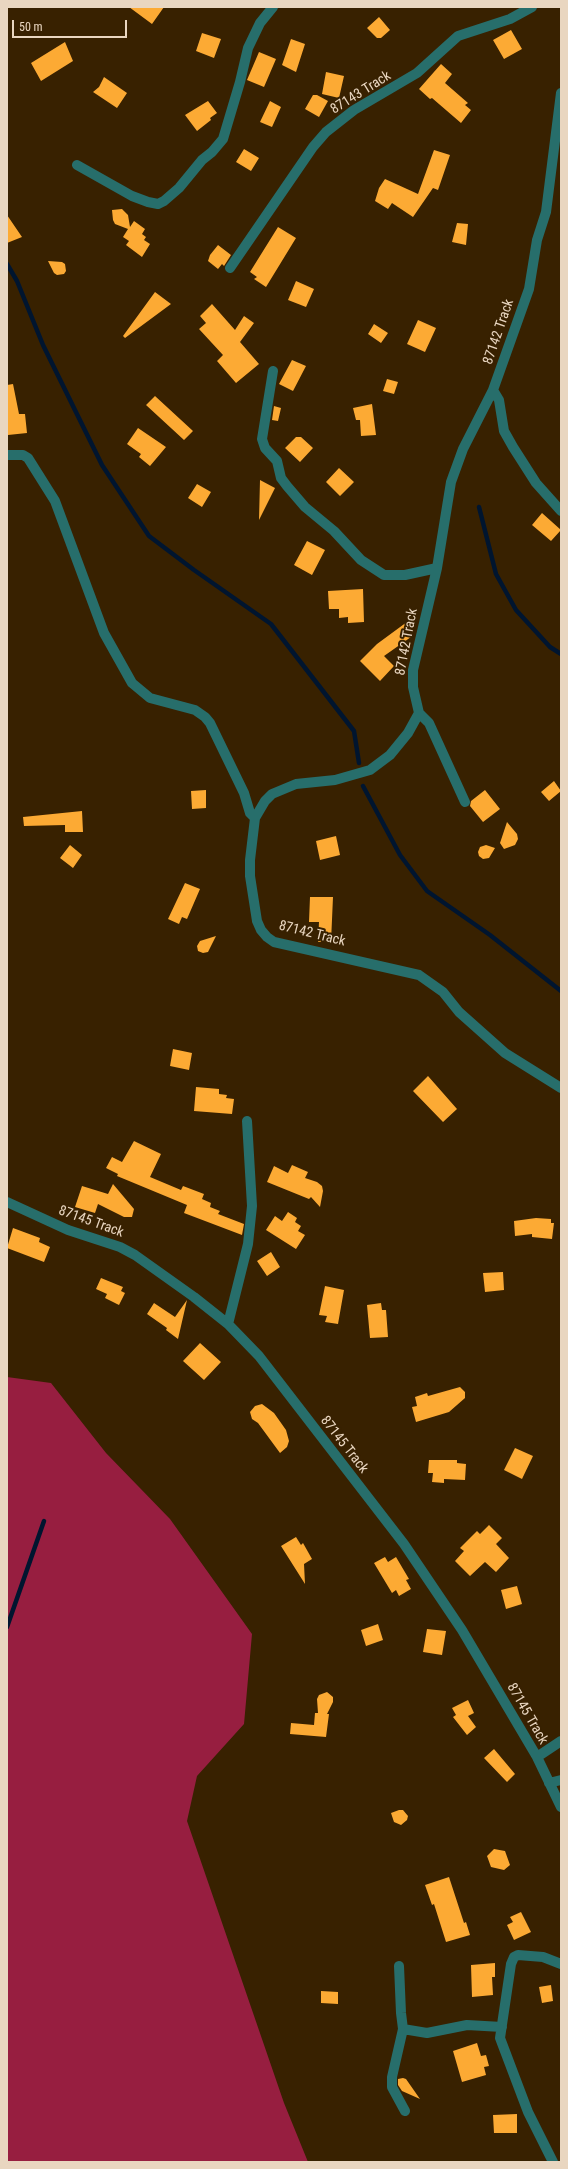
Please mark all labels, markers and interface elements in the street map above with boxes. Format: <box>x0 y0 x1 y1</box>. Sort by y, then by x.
scale bar <box>14 12 129 38</box>
text: 50 m <box>19 20 43 34</box>
street label: 87143 Track <box>328 68 394 118</box>
street label: 87142 Track <box>480 297 518 367</box>
street label: 87142 Track <box>392 607 422 677</box>
street label: 87142 Track <box>277 918 347 950</box>
street label: 87145 Track <box>56 1202 126 1242</box>
street label: 87145 Track <box>316 1413 372 1477</box>
street label: 87145 Track <box>503 1680 551 1748</box>

